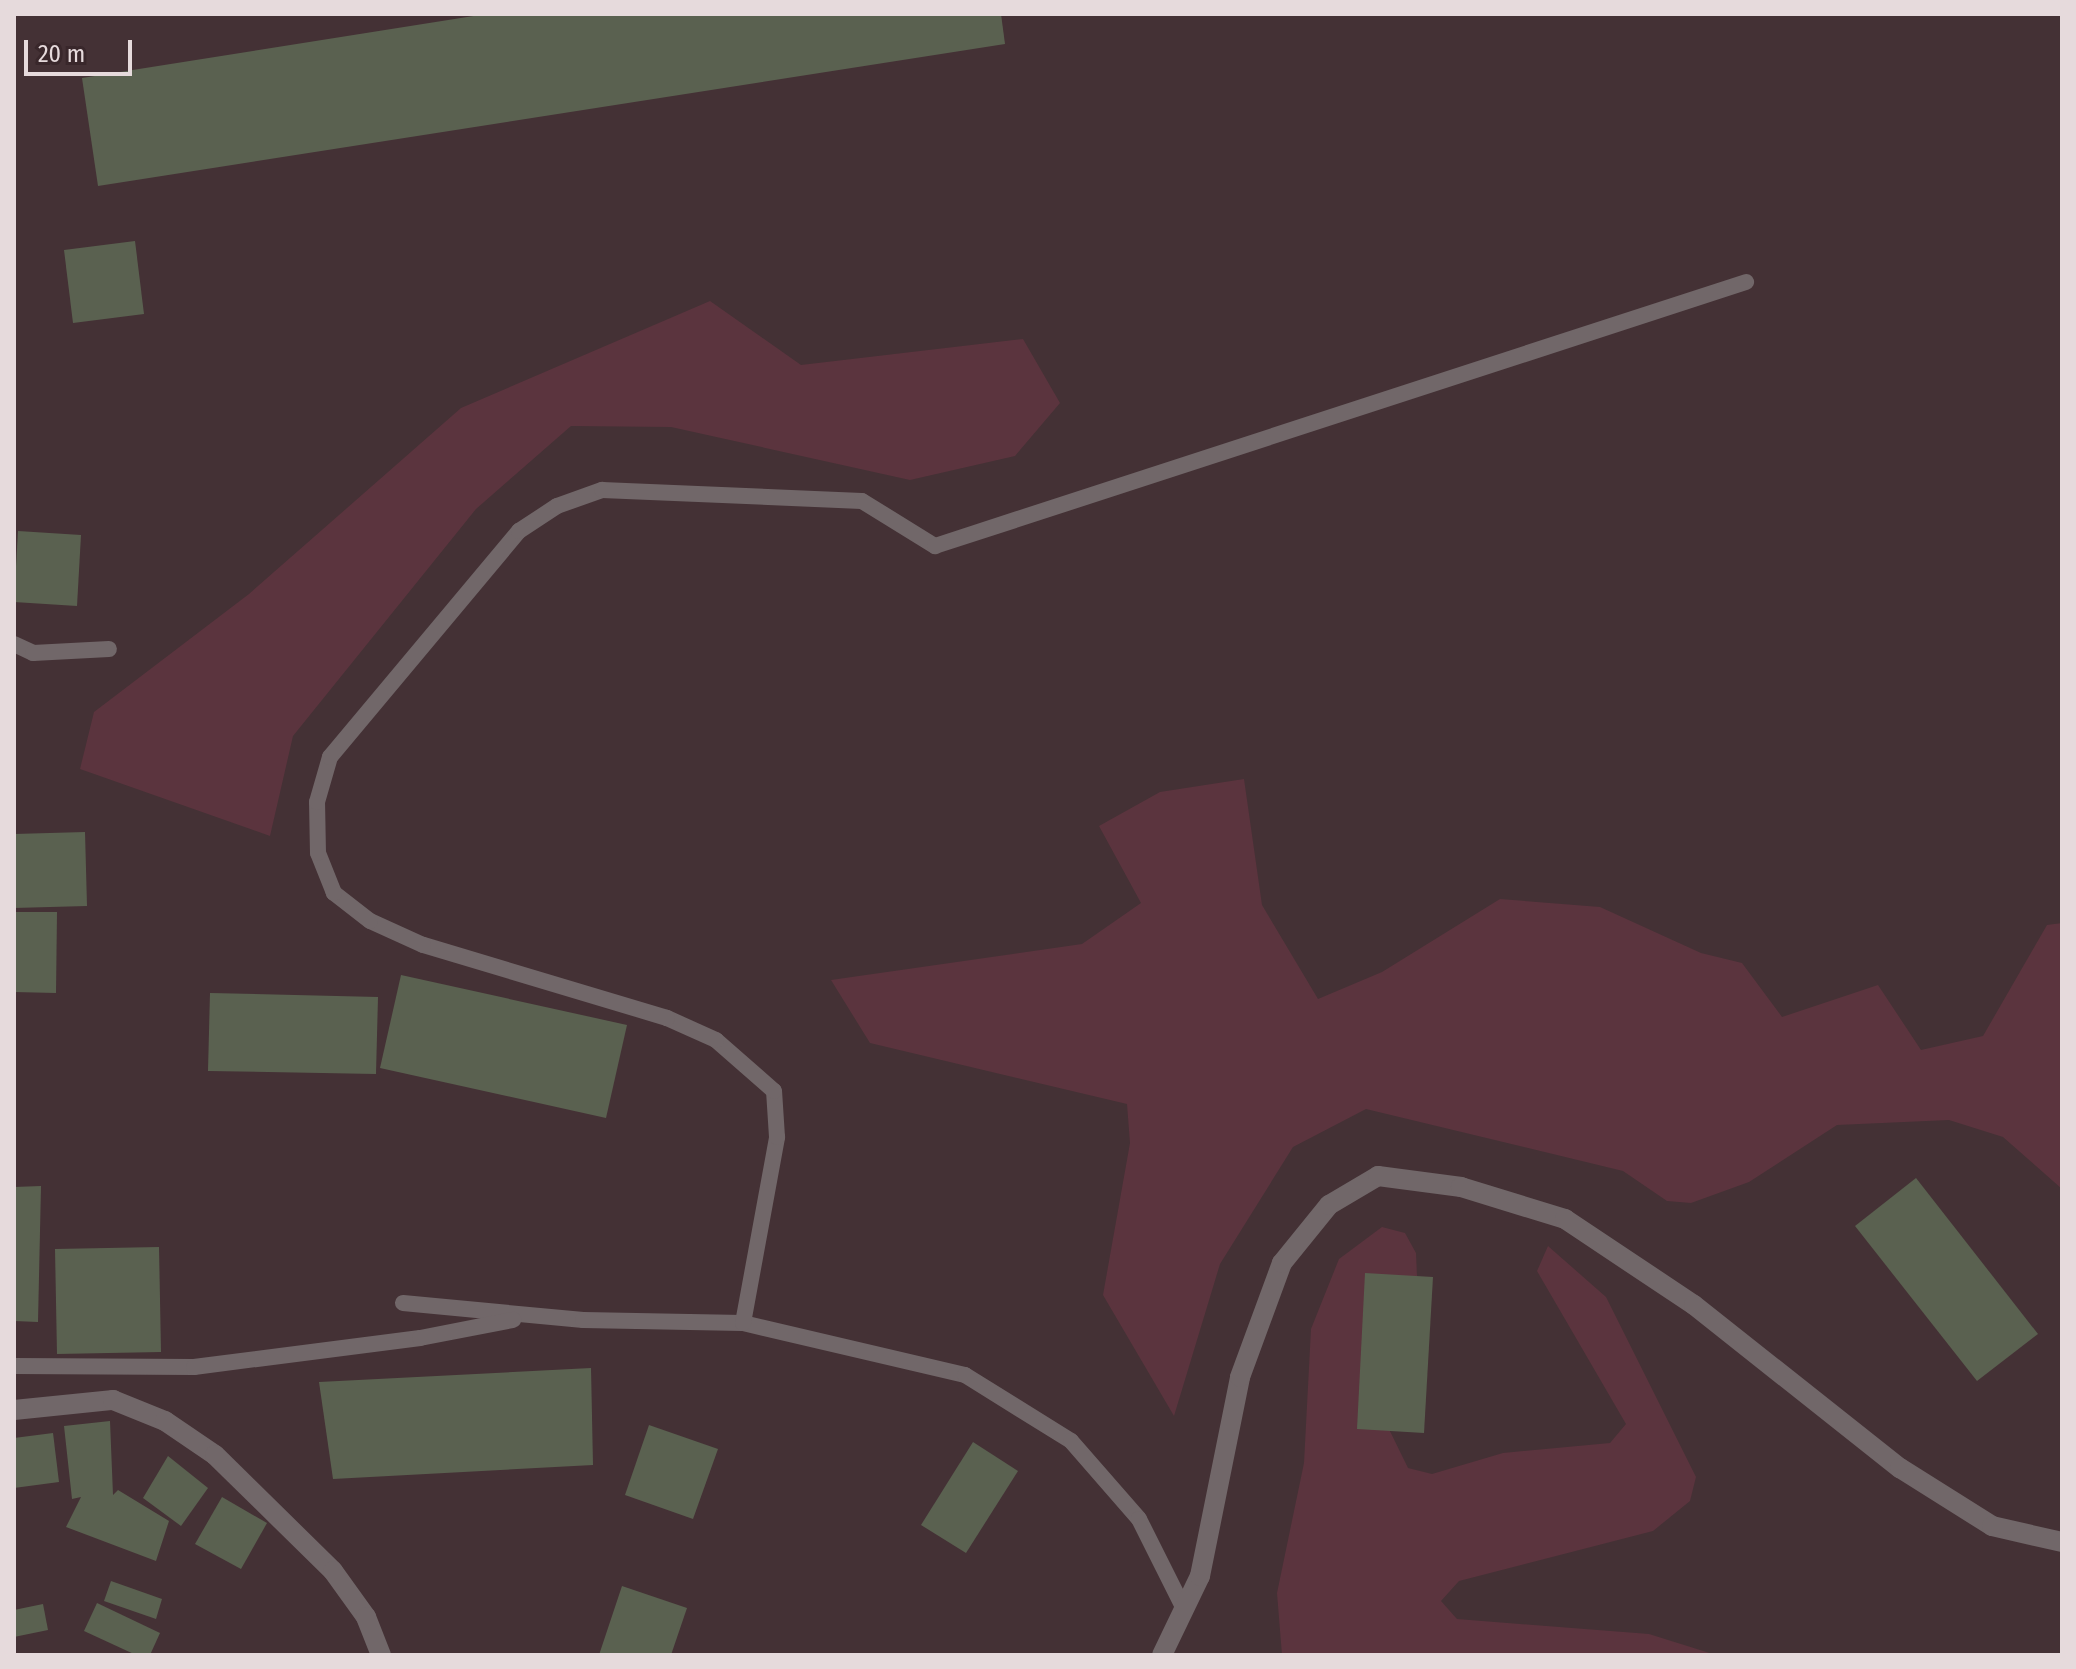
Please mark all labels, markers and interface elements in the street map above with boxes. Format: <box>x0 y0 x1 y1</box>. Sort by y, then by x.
scale bar <box>28 24 136 74</box>
text: 20 m <box>38 40 85 68</box>

